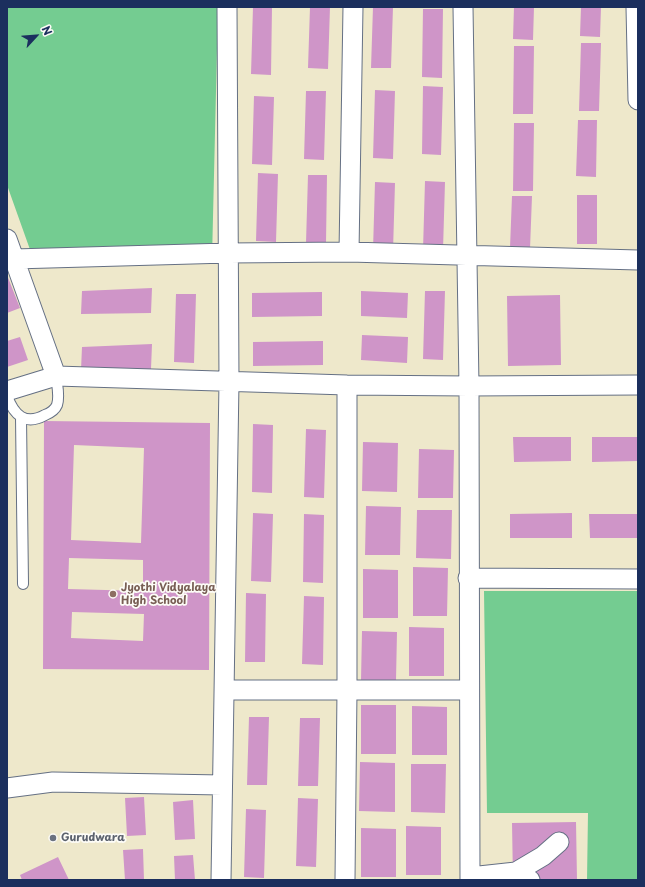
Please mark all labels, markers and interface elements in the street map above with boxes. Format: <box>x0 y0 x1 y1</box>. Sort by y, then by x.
north arrow <box>16 16 56 56</box>
text: N <box>38 23 57 38</box>
place label: Jyothi Vidyalaya High School <box>121 581 216 607</box>
marker: Jyothi Vidyalaya High School <box>108 589 118 599</box>
place label: Gurudwara <box>61 831 125 845</box>
marker: Gurudwara <box>48 833 58 843</box>

